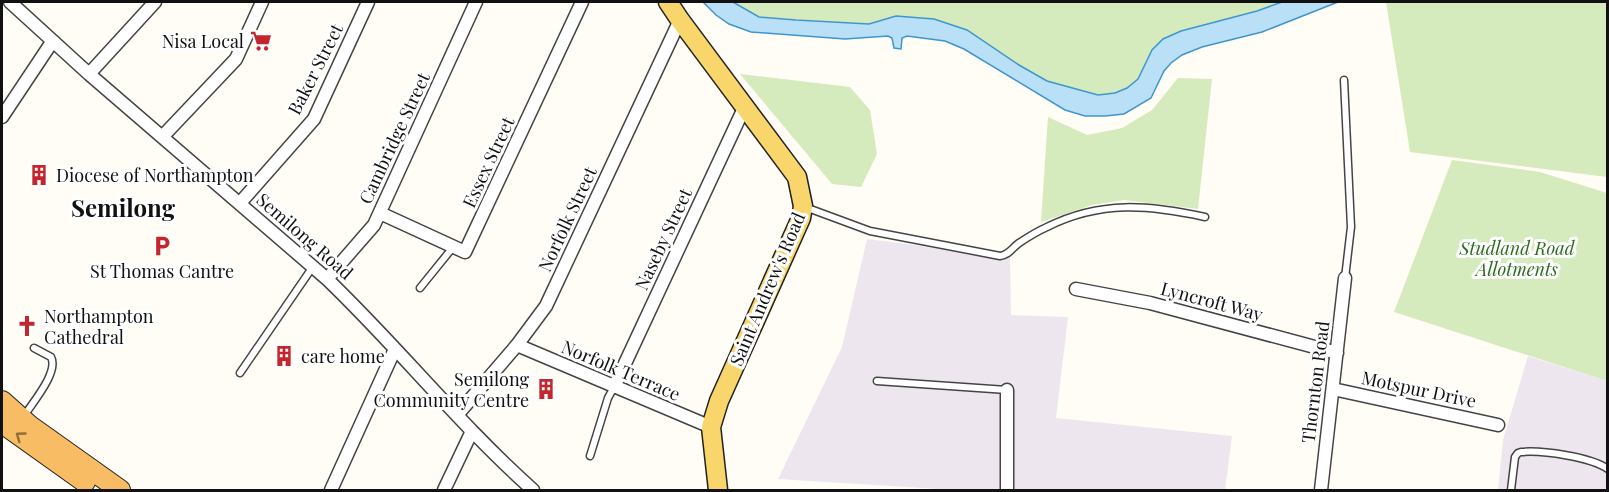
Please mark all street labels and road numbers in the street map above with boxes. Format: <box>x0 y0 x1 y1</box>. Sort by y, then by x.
street label: Baker Street <box>282 19 348 119</box>
street label: Cambridge Street <box>353 68 435 208</box>
street label: Essex Street <box>456 112 520 211</box>
street label: Norfolk Street <box>532 162 602 275</box>
street label: Naseby Street <box>629 184 697 294</box>
street label: Semilong Road <box>252 187 359 285</box>
street label: Saint Andrew's Road <box>724 208 810 369</box>
street label: Lyncroft Way <box>1158 276 1266 326</box>
street label: Thornton Road <box>1296 319 1334 444</box>
street label: Norfolk Terrace <box>558 334 684 406</box>
street label: Motspur Drive <box>1359 365 1479 413</box>

